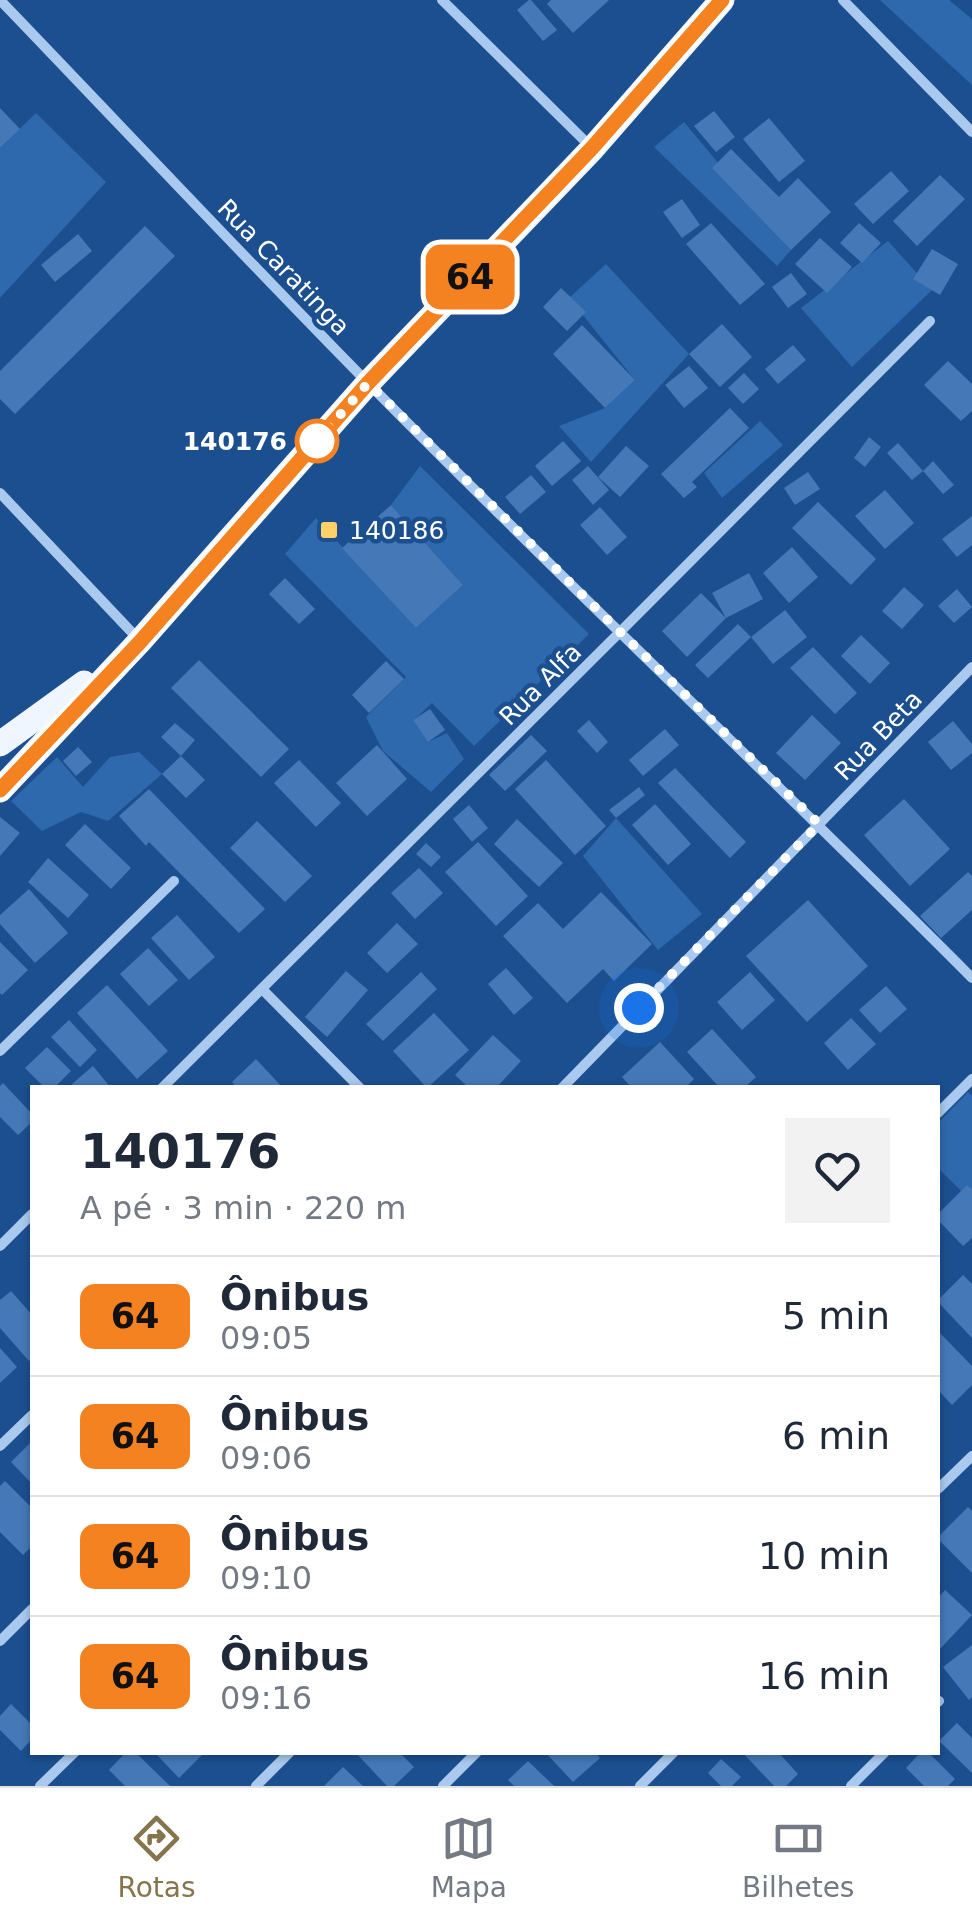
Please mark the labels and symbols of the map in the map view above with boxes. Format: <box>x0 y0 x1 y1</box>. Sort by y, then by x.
street label: Rua Caratinga <box>212 193 356 341</box>
line badge: 64 <box>425 244 515 310</box>
marker: 140176 <box>296 420 338 462</box>
place label: 140176 <box>183 427 287 456</box>
place label: 140186 <box>349 516 444 545</box>
marker: 140186 <box>318 519 340 541</box>
street label: Rua Alfa <box>493 637 587 731</box>
street label: Rua Beta <box>829 685 928 786</box>
your location <box>614 983 664 1033</box>

